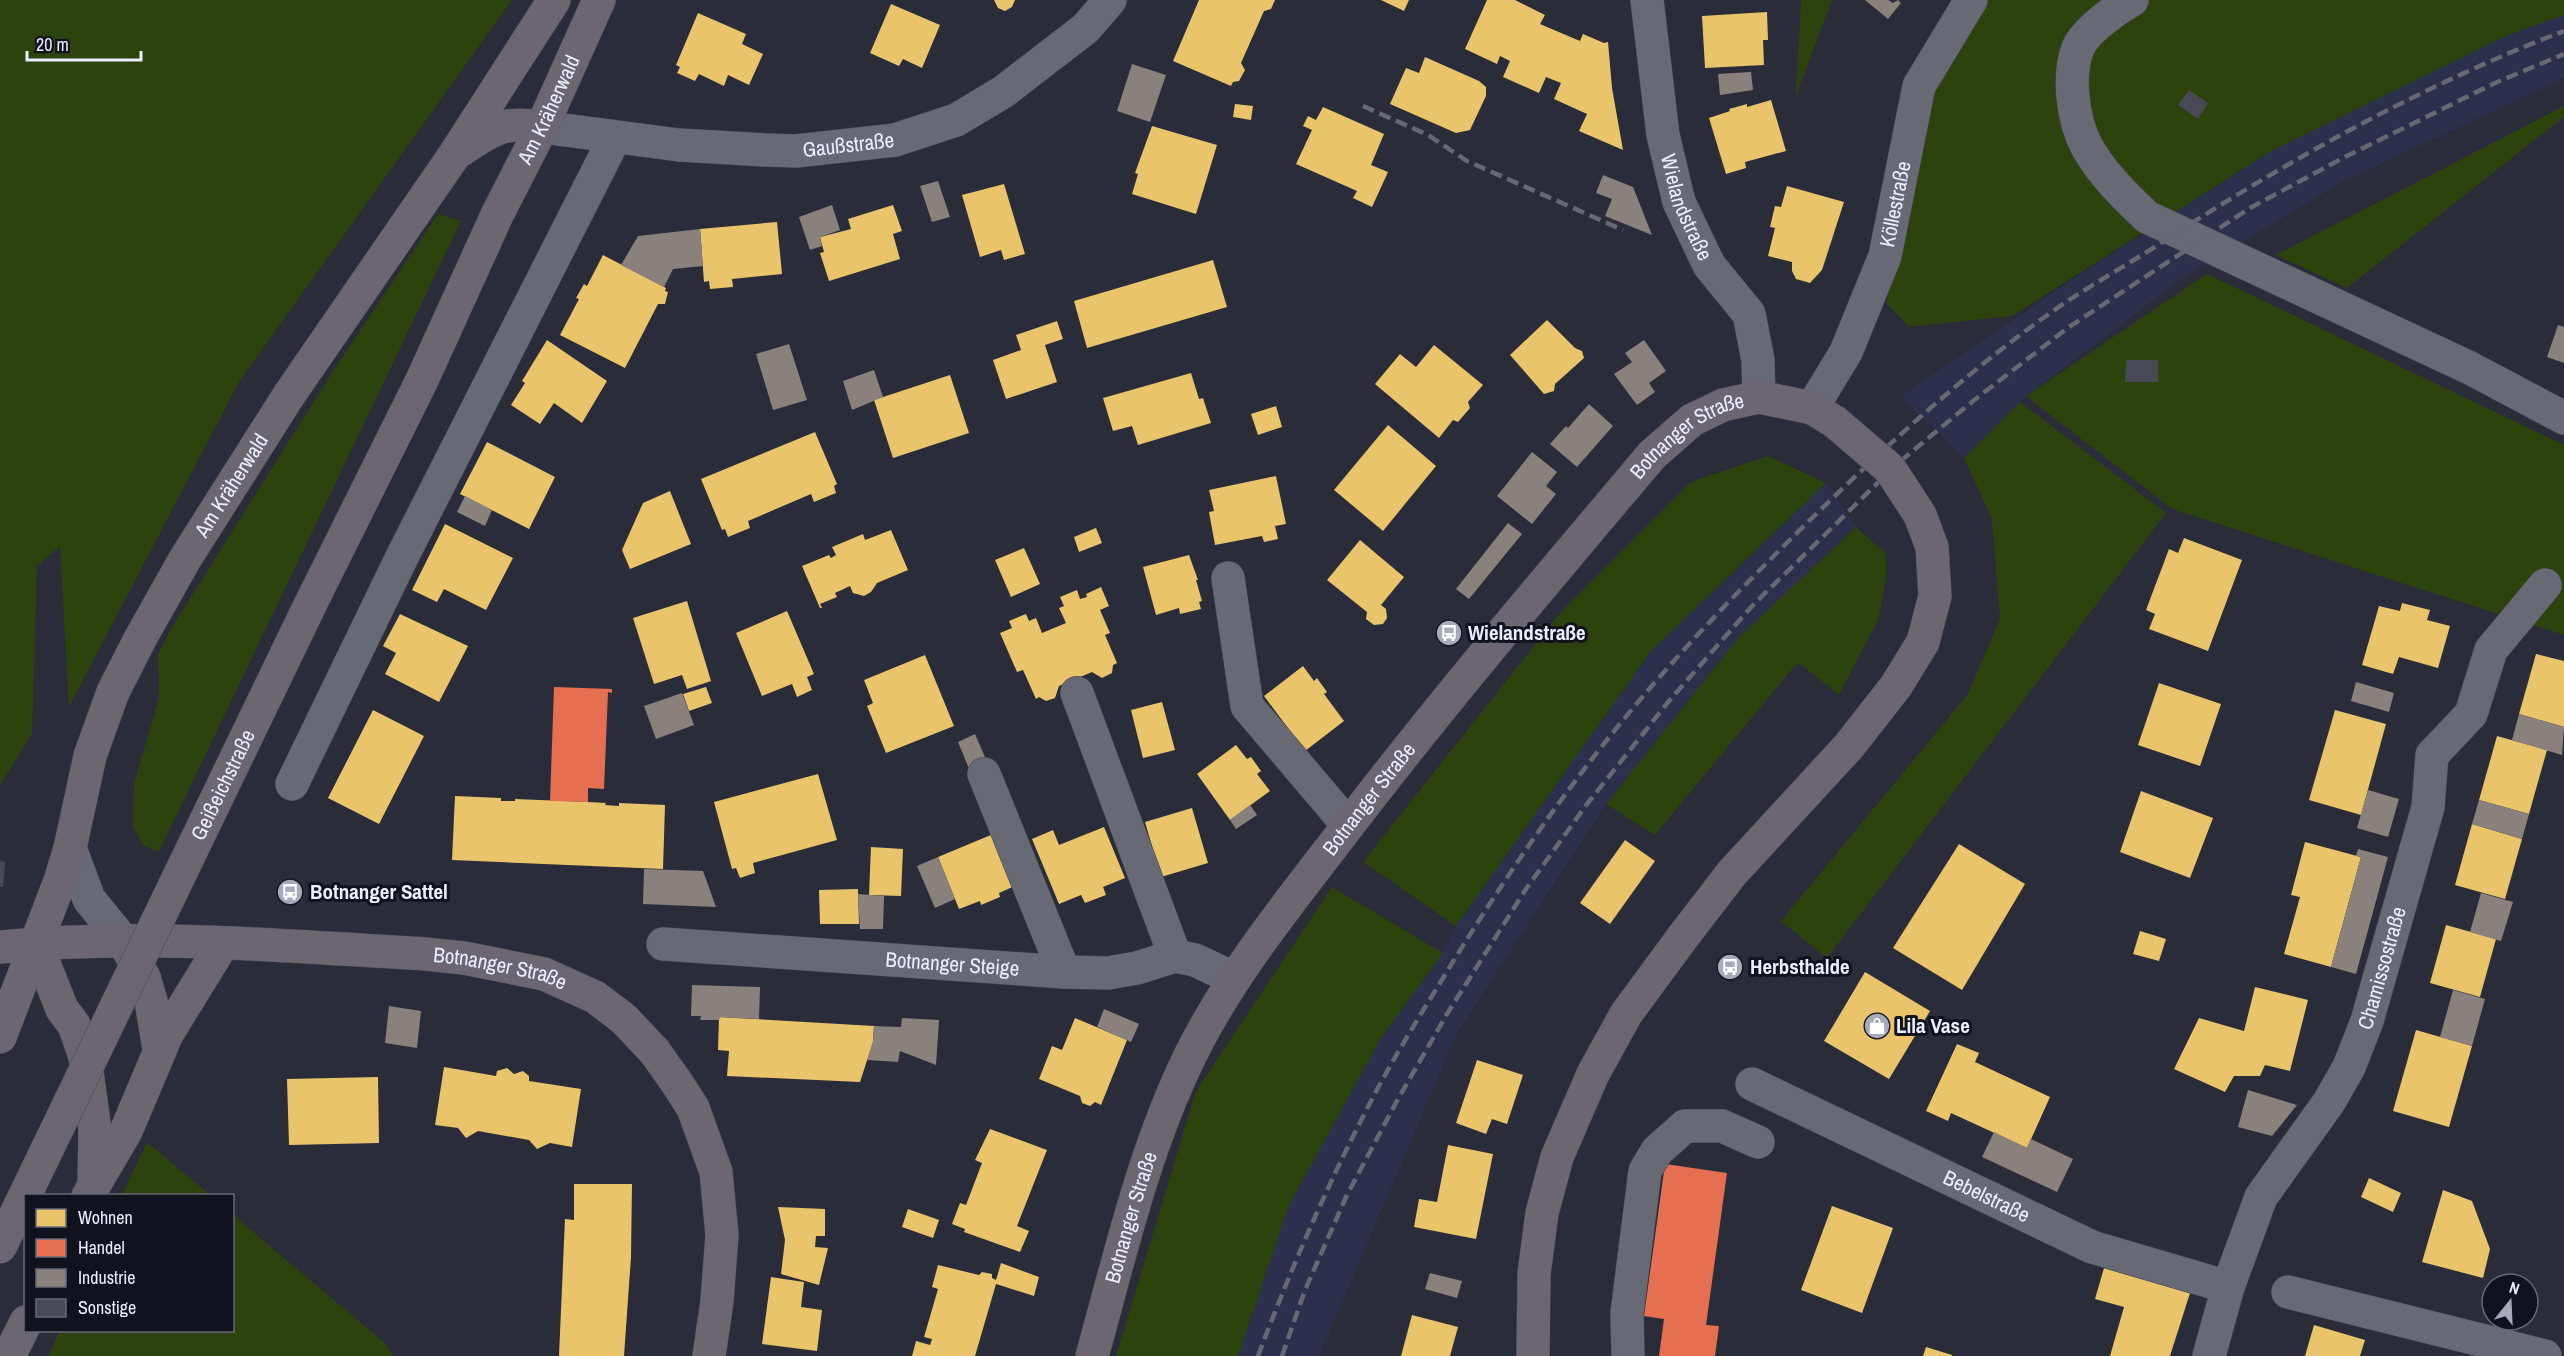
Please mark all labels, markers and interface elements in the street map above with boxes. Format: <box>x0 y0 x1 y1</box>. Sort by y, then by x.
scale bar <box>27 24 141 62</box>
text: 20 m <box>36 32 69 57</box>
street label: Am Kräherwald <box>510 50 586 170</box>
street label: Gaußstraße <box>801 125 896 164</box>
street label: Wielandstraße <box>1654 151 1720 265</box>
street label: Köllestraße <box>1872 158 1918 250</box>
street label: Botnanger Straße <box>1623 386 1747 485</box>
street label: Am Kräherwald <box>187 428 275 544</box>
bus stop icon: Wielandstraße <box>1434 618 1464 648</box>
place label: Wielandstraße <box>1468 618 1586 647</box>
street label: Geißeichstraße <box>184 725 262 845</box>
street label: Botnanger Straße <box>1315 736 1422 861</box>
bus stop icon: Botnanger Sattel <box>275 877 305 907</box>
place label: Botnanger Sattel <box>310 877 448 906</box>
street label: Chamissostraße <box>2350 903 2413 1034</box>
street label: Botnanger Straße <box>432 940 572 996</box>
street label: Botnanger Steige <box>884 945 1020 983</box>
bus stop icon: Herbsthalde <box>1715 952 1745 982</box>
place label: Herbsthalde <box>1750 952 1850 981</box>
shop icon: Lila Vase <box>1862 1011 1892 1041</box>
place label: Lila Vase <box>1896 1011 1970 1040</box>
street label: Botnanger Straße <box>1097 1147 1164 1286</box>
street label: Bebelstraße <box>1939 1163 2035 1229</box>
legend <box>24 1194 234 1332</box>
text: Wohnen <box>78 1205 133 1230</box>
text: Handel <box>78 1235 125 1260</box>
text: Industrie <box>78 1265 135 1290</box>
north arrow <box>2480 1272 2540 1332</box>
text: N <box>2507 1276 2523 1300</box>
text: Sonstige <box>78 1295 136 1320</box>

